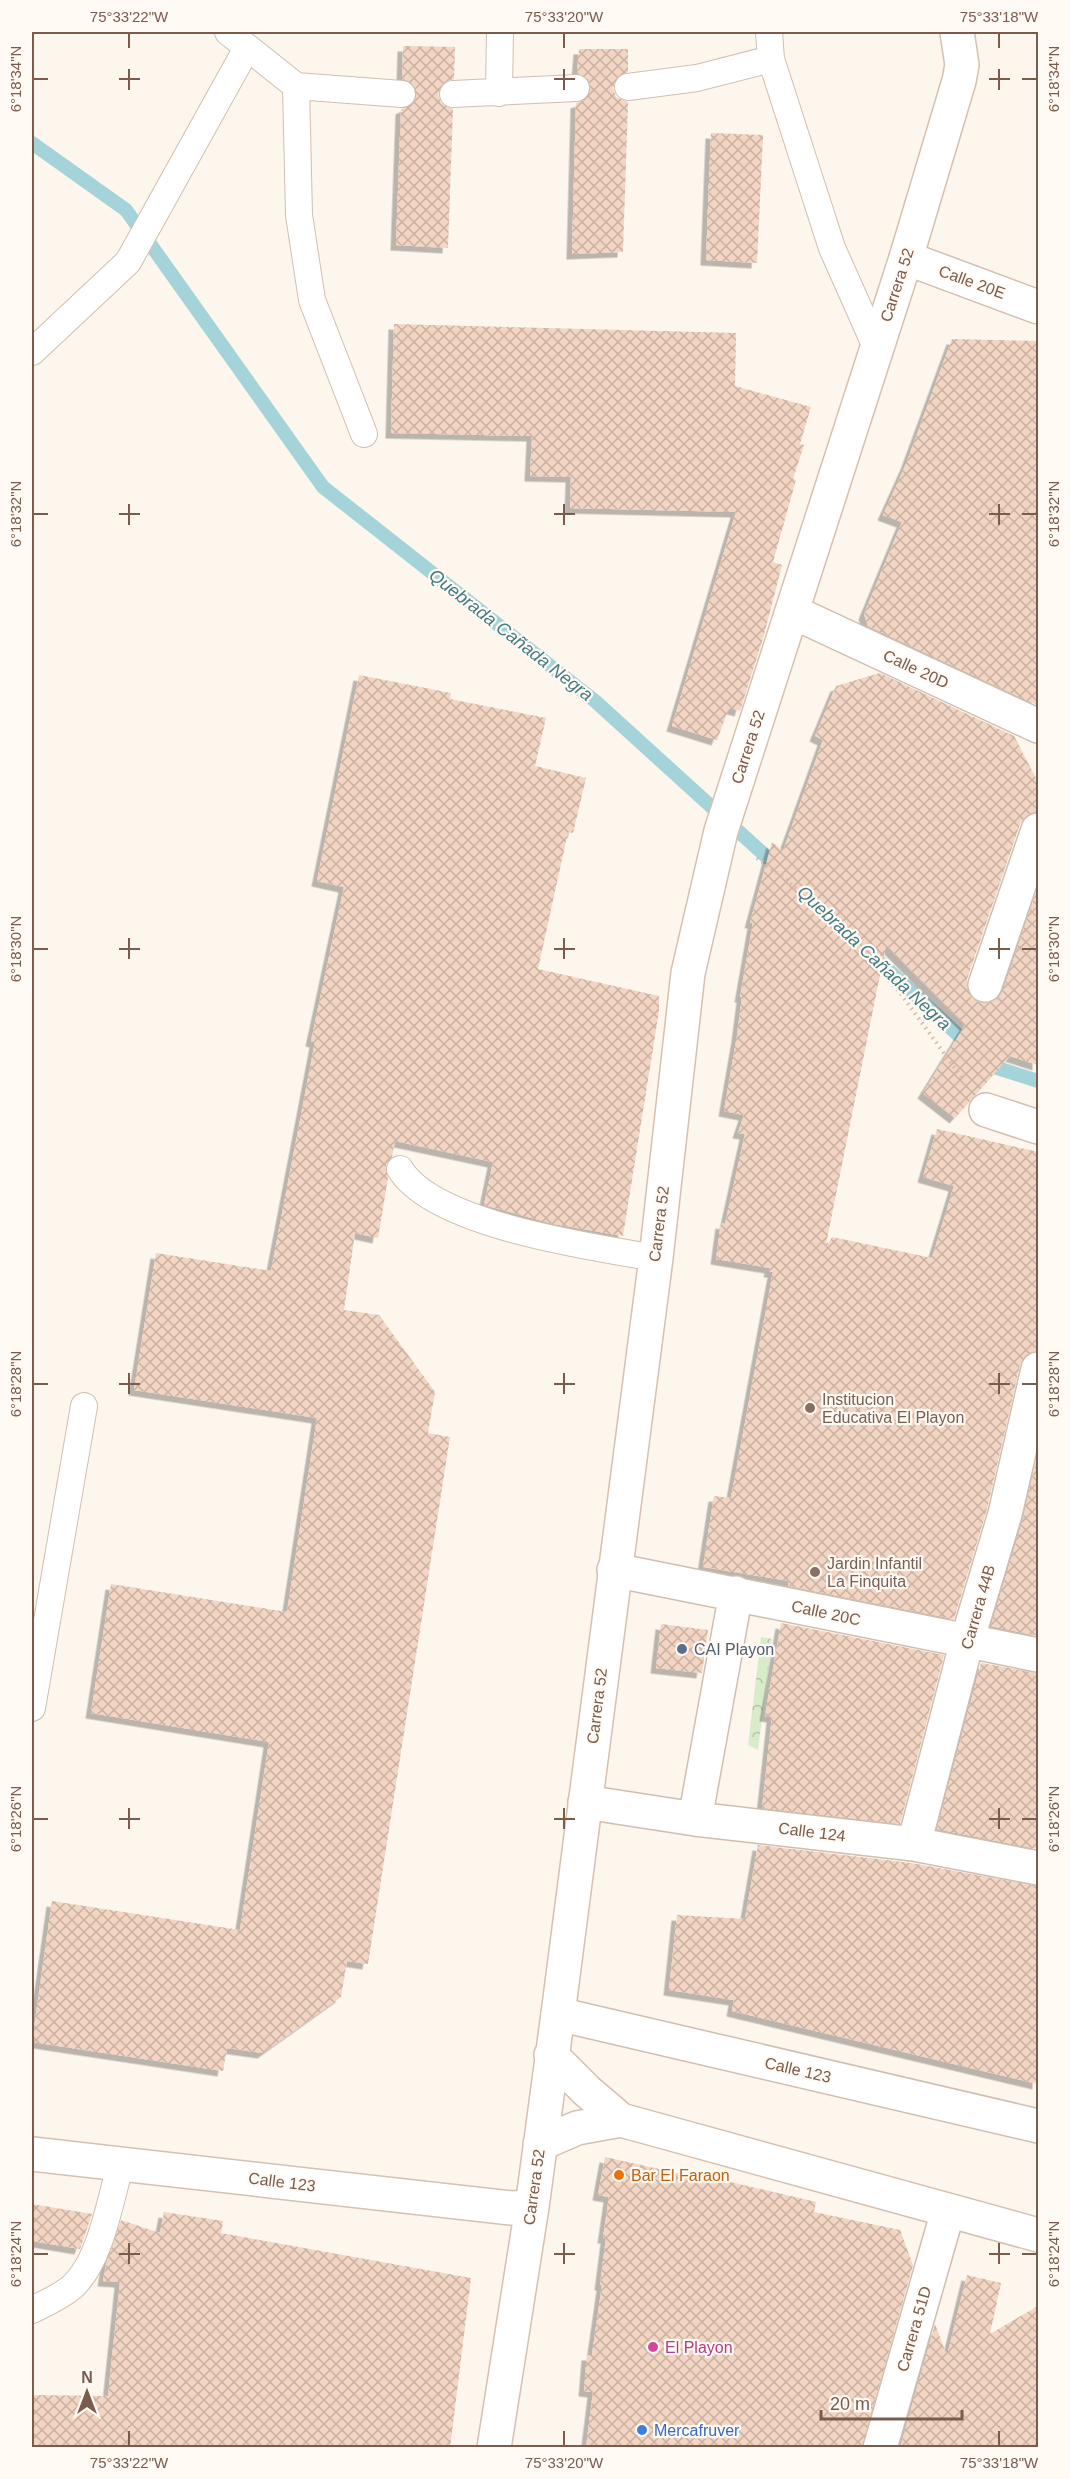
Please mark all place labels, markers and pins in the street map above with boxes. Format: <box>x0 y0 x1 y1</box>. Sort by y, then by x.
place label: Institucion Educativa El Playon <box>822 1391 964 1426</box>
marker: Institucion Educativa El Playon <box>803 1401 817 1415</box>
place label: Jardin Infantil La Finquita <box>827 1555 922 1590</box>
marker: Jardin Infantil La Finquita <box>808 1565 822 1579</box>
place label: CAI Playon <box>694 1641 774 1658</box>
marker: CAI Playon <box>675 1642 689 1656</box>
place label: Bar El Faraon <box>631 2167 730 2184</box>
marker: Bar El Faraon <box>612 2168 626 2182</box>
place label: El Playon <box>665 2339 733 2356</box>
marker: El Playon <box>646 2340 660 2354</box>
place label: Mercafruver <box>654 2422 740 2439</box>
marker: Mercafruver <box>635 2423 649 2437</box>

